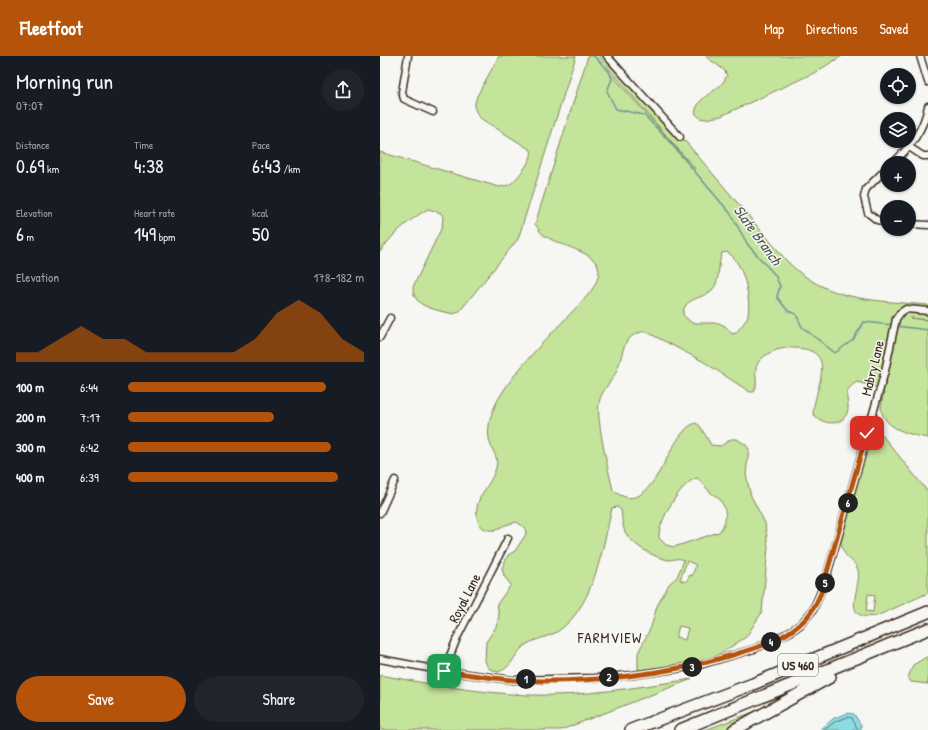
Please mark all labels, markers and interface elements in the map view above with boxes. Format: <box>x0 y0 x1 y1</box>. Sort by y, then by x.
text: Fleetfoot <box>20 15 83 41</box>
text: Map <box>764 19 784 38</box>
text: Directions <box>806 19 857 38</box>
text: Saved <box>879 19 908 38</box>
text: Morning run <box>16 66 113 96</box>
map controls <box>880 68 916 236</box>
button: locate <box>880 68 916 104</box>
button: share <box>322 69 364 111</box>
text: 07:07 <box>16 96 44 114</box>
button: layers <box>880 112 916 148</box>
text: Distance <box>16 138 50 152</box>
text: Time <box>134 138 153 152</box>
text: Pace <box>252 138 270 152</box>
text: 0.69 <box>16 152 45 179</box>
text: 4:38 <box>134 152 164 179</box>
text: 6:43 <box>252 152 281 179</box>
button: + <box>880 156 916 192</box>
text: km <box>45 162 59 176</box>
text: /km <box>281 162 300 176</box>
button: − <box>880 200 916 236</box>
water label: Slate Branch <box>729 201 788 271</box>
text: Elevation <box>16 206 53 220</box>
text: Heart rate <box>134 206 175 220</box>
text: kcal <box>252 206 268 220</box>
text: 6 <box>16 220 24 247</box>
text: 149 <box>134 220 156 247</box>
text: 50 <box>252 220 269 247</box>
text: m <box>24 230 34 244</box>
text: bpm <box>156 230 175 244</box>
text: Elevation <box>16 268 59 286</box>
text: 178–182 m <box>313 268 364 286</box>
street label: Mabry Lane <box>856 338 889 398</box>
text: 100 m <box>16 378 44 396</box>
text: 6:44 <box>80 378 98 396</box>
text: 200 m <box>16 408 46 426</box>
text: 7:17 <box>80 408 101 426</box>
pin <box>850 416 884 450</box>
icon: check <box>856 422 878 444</box>
text: 300 m <box>16 438 45 456</box>
text: 6:42 <box>80 438 99 456</box>
text: 400 m <box>16 468 44 486</box>
text: 6:39 <box>80 468 99 486</box>
pin: 6 <box>838 493 858 513</box>
text: 6 <box>846 496 850 510</box>
street label: Royal Lane <box>444 570 486 626</box>
pin: 5 <box>815 573 835 593</box>
text: 5 <box>823 576 827 590</box>
district label: FARMVIEW <box>577 627 642 648</box>
pin: 4 <box>761 632 781 652</box>
text: 4 <box>769 635 773 649</box>
pin <box>427 654 461 688</box>
road number: US 460 <box>778 654 818 676</box>
pin: 3 <box>682 657 702 677</box>
icon: arrive <box>433 660 455 682</box>
text: 3 <box>690 660 694 674</box>
pin: 2 <box>599 667 619 687</box>
pin: 1 <box>516 669 536 689</box>
text: 2 <box>606 670 612 684</box>
text: 1 <box>524 672 528 686</box>
button: Save <box>16 676 186 722</box>
button: Share <box>194 676 364 722</box>

